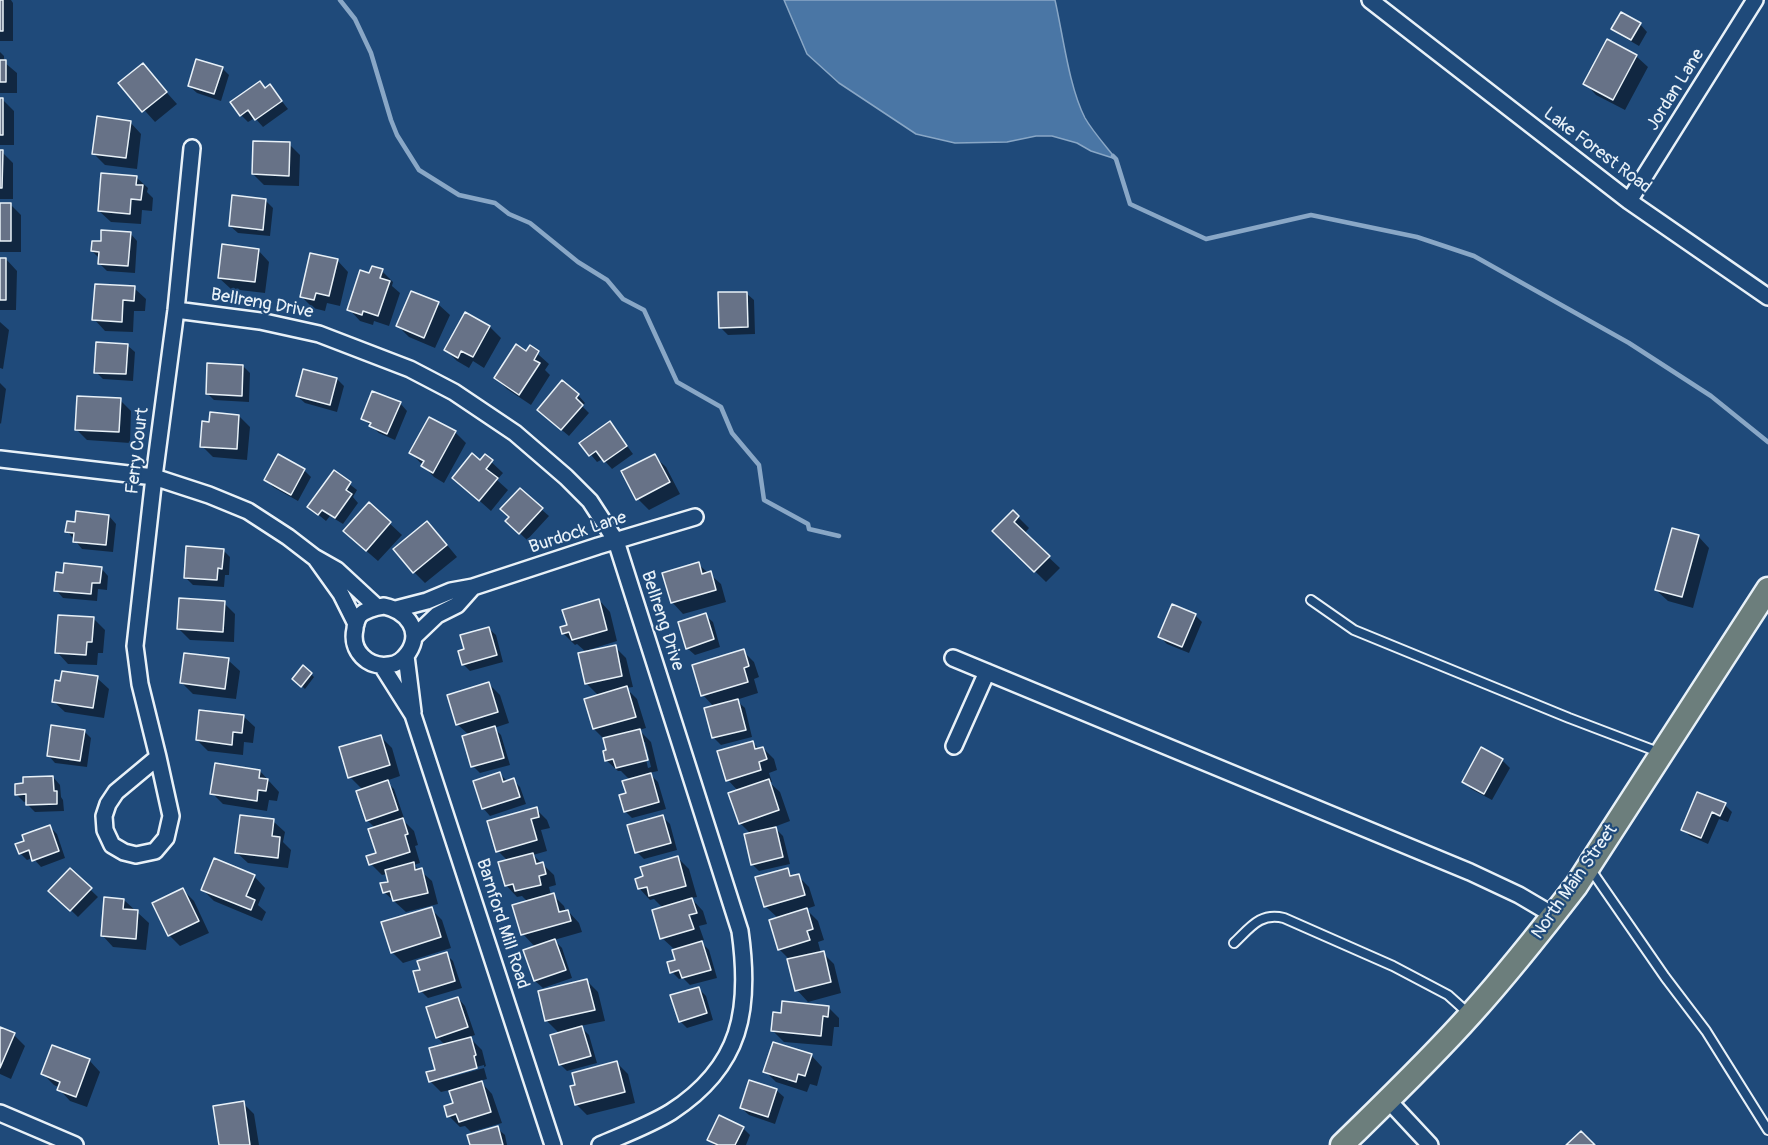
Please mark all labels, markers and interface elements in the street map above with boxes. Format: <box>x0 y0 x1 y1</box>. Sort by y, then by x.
street label: Jordan Lane <box>1642 45 1710 135</box>
street label: Lake Forest Road <box>1539 103 1655 199</box>
street label: Bellreng Drive <box>209 284 315 324</box>
street label: Ferry Court <box>122 406 154 496</box>
street label: Burdock Lane <box>527 507 629 559</box>
street label: Bellreng Drive <box>636 568 688 674</box>
street label: North Main Street <box>1527 820 1623 944</box>
street label: Barnford Mill Road <box>471 856 533 992</box>

